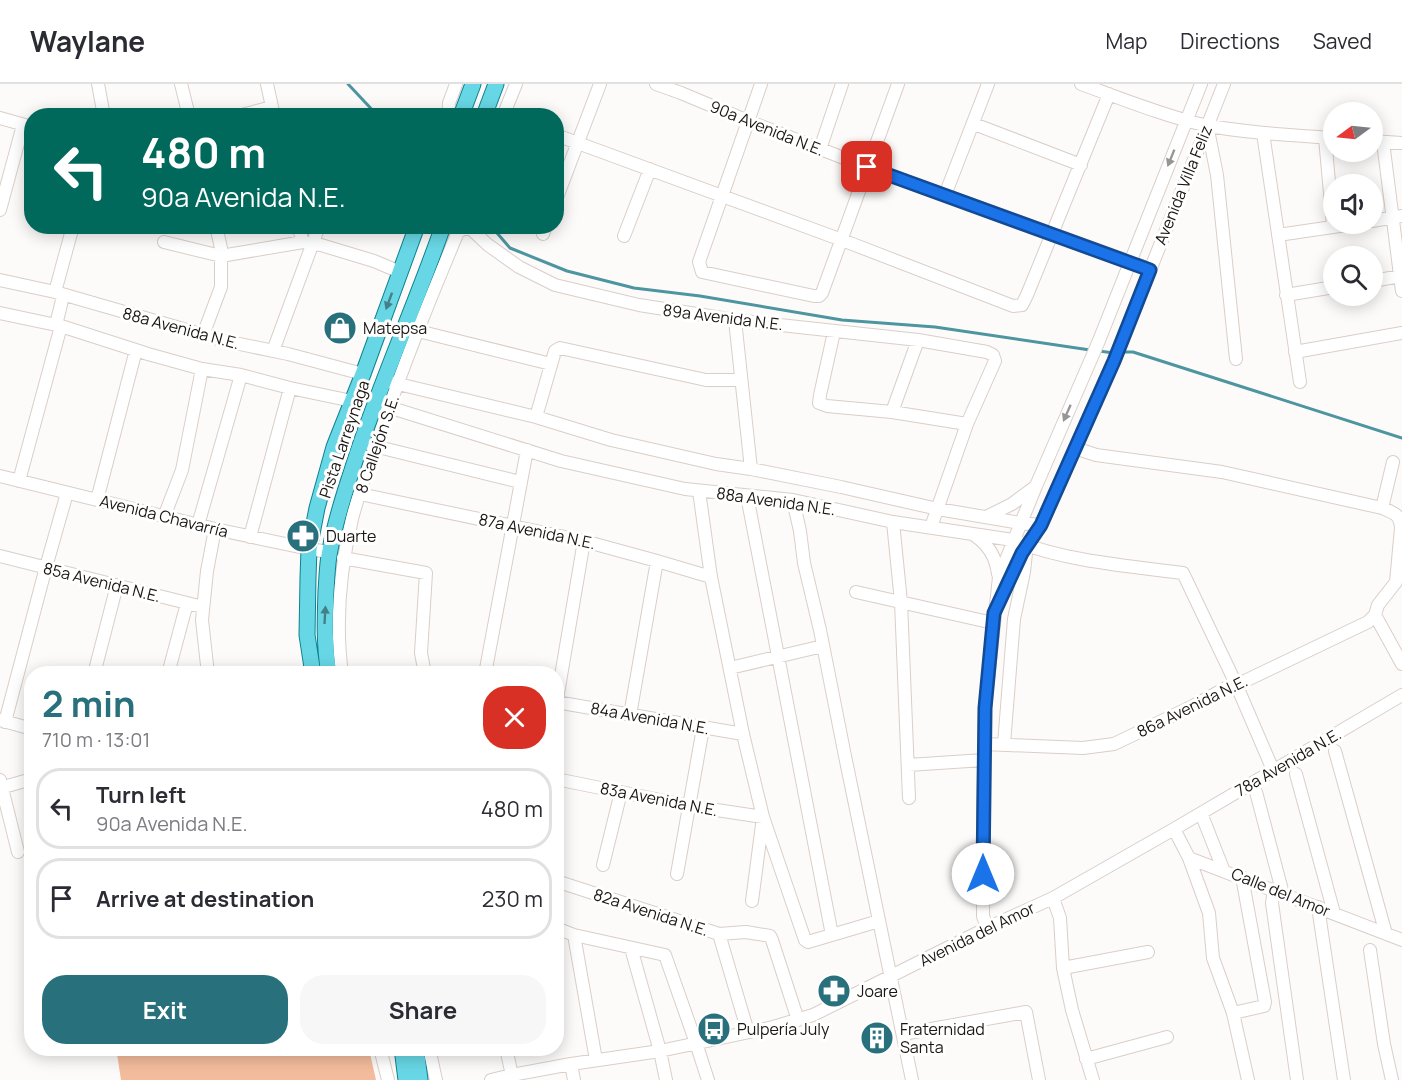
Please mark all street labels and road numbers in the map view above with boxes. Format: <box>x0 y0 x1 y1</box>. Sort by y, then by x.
street label: 90a Avenida N.E. <box>707 95 827 161</box>
street label: Avenida Villa Feliz <box>1149 122 1217 248</box>
street label: 89a Avenida N.E. <box>662 299 784 335</box>
street label: 88a Avenida N.E. <box>120 302 242 354</box>
street label: Pista Larreynaga <box>314 377 374 501</box>
street label: 8 Callejón S.E. <box>350 392 404 496</box>
street label: 88a Avenida N.E. <box>715 482 837 520</box>
street label: Avenida Chavarría <box>98 489 230 543</box>
street label: 87a Avenida N.E. <box>477 508 597 554</box>
street label: 85a Avenida N.E. <box>41 557 163 607</box>
street label: 86a Avenida N.E. <box>1133 670 1251 742</box>
street label: 84a Avenida N.E. <box>589 697 711 739</box>
street label: 78a Avenida N.E. <box>1231 723 1345 801</box>
street label: 83a Avenida N.E. <box>598 777 720 821</box>
street label: Calle del Amor <box>1228 862 1334 922</box>
street label: 82a Avenida N.E. <box>591 883 711 941</box>
street label: Avenida del Amor <box>916 896 1039 971</box>

